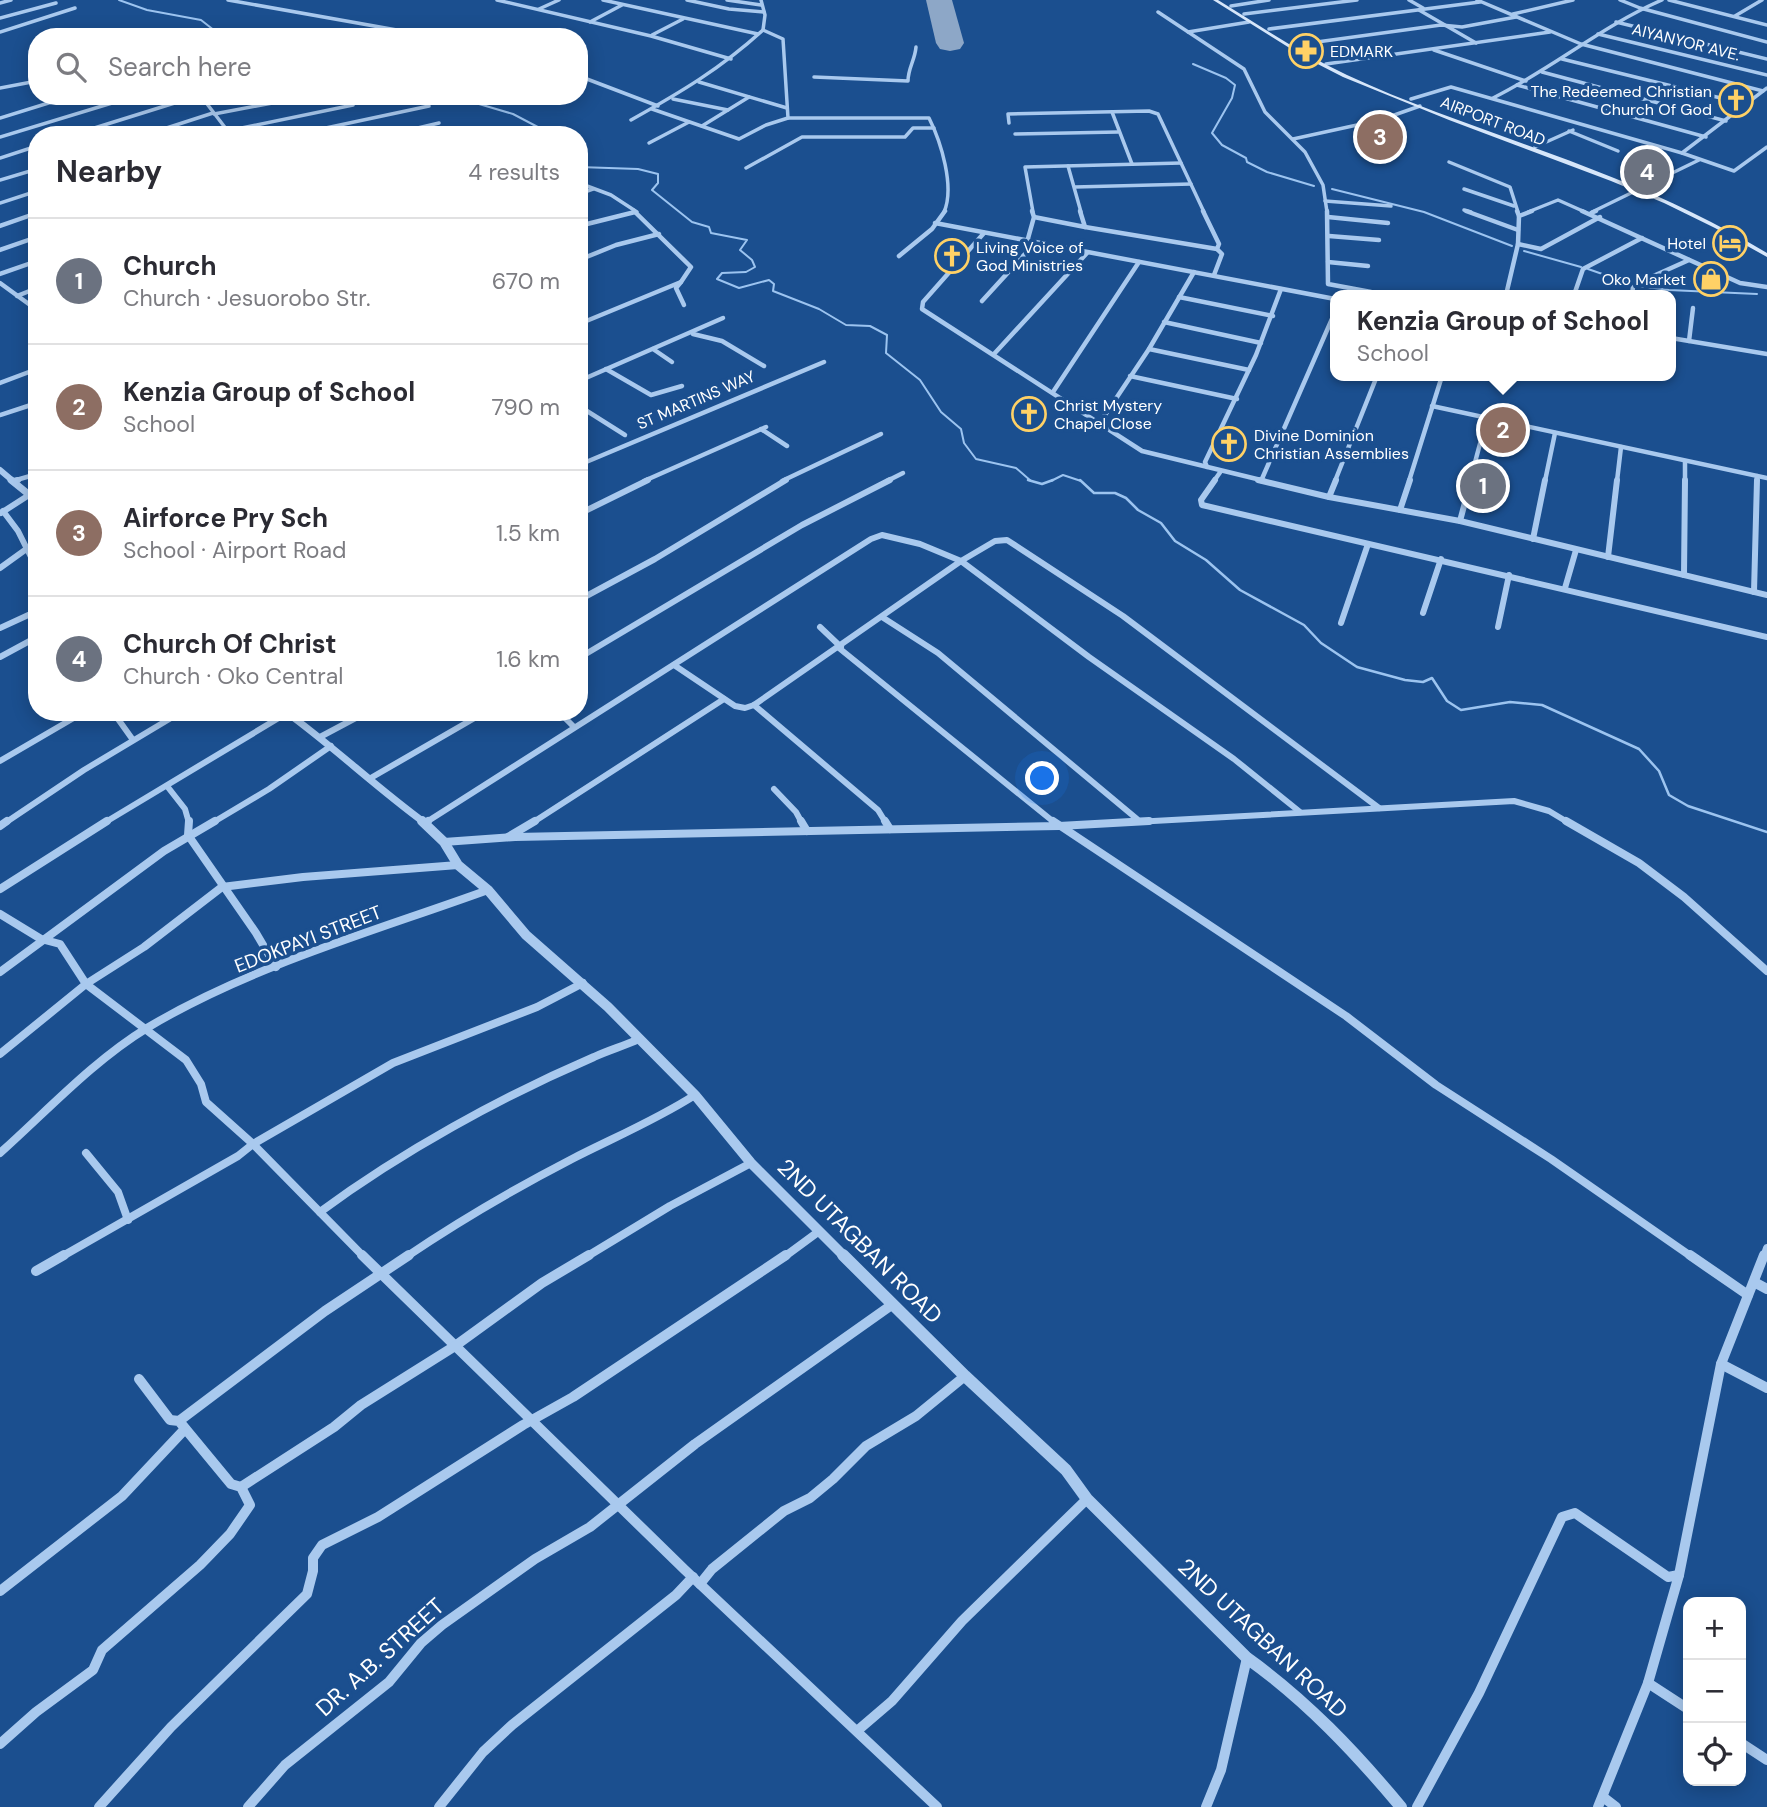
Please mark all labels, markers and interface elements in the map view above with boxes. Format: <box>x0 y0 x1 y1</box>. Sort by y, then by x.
street label: AIYANYOR AVE. <box>1630 18 1742 66</box>
search box <box>28 28 588 105</box>
pharmacy icon: EDMARK <box>1287 32 1325 70</box>
place label: EDMARK <box>1330 41 1393 62</box>
icon: search <box>52 48 90 86</box>
text: Search here <box>108 50 251 84</box>
place label: The Redeemed Christian Church Of God <box>1530 81 1712 120</box>
church icon: The Redeemed Christian Church Of God <box>1717 81 1755 119</box>
street label: AIRPORT ROAD <box>1437 91 1549 151</box>
pin: 3 <box>1357 111 1403 163</box>
pin: 4 <box>1624 146 1670 198</box>
text: Nearby <box>56 152 162 191</box>
text: 4 results <box>468 157 560 187</box>
hotel icon: Hotel <box>1711 224 1749 262</box>
place label: Hotel <box>1667 233 1706 254</box>
church icon: Living Voice of God Ministries <box>933 237 971 275</box>
place label: Living Voice of God Ministries <box>976 237 1083 276</box>
text: Church <box>123 249 217 283</box>
shop icon: Oko Market <box>1692 260 1730 298</box>
text: 1 <box>75 266 83 296</box>
text: 670 m <box>492 266 560 296</box>
place label: Oko Market <box>1602 269 1686 290</box>
text: Church · Jesuorobo Str. <box>123 283 370 313</box>
popup <box>1330 290 1676 381</box>
text: Kenzia Group of School <box>1357 304 1649 338</box>
text: School <box>1357 338 1429 368</box>
street label: ST MARTINS WAY <box>634 366 758 434</box>
text: Kenzia Group of School <box>123 375 415 409</box>
text: 2 <box>72 392 86 422</box>
text: 790 m <box>492 392 560 422</box>
church icon: Christ Mystery Chapel Close <box>1010 395 1048 433</box>
place label: Christ Mystery Chapel Close <box>1054 395 1162 434</box>
pin: 2 <box>1480 404 1526 456</box>
text: School <box>123 409 195 439</box>
church icon: Divine Dominion Christian Assemblies <box>1210 425 1248 463</box>
place label: Divine Dominion Christian Assemblies <box>1254 425 1409 464</box>
pin: 1 <box>1460 460 1506 512</box>
text: Airforce Pry Sch <box>123 501 328 535</box>
text: 3 <box>72 518 86 548</box>
text: 1.5 km <box>496 518 560 548</box>
text: School · Airport Road <box>123 535 346 565</box>
text: Church Of Christ <box>123 627 337 661</box>
text: 4 <box>72 644 86 674</box>
text: 1.6 km <box>496 644 560 674</box>
text: Church · Oko Central <box>123 661 343 691</box>
your location <box>1025 761 1059 795</box>
street label: EDOKPAYI STREET <box>231 899 385 979</box>
street label: 2ND UTAGBAN ROAD <box>771 1152 949 1330</box>
street label: 2ND UTAGBAN ROAD <box>1172 1552 1354 1724</box>
street label: DR. A.B. STREET <box>309 1591 451 1723</box>
map controls <box>1683 1597 1746 1786</box>
button: + <box>1683 1597 1746 1660</box>
button: − <box>1683 1660 1746 1723</box>
button: locate <box>1683 1723 1746 1786</box>

